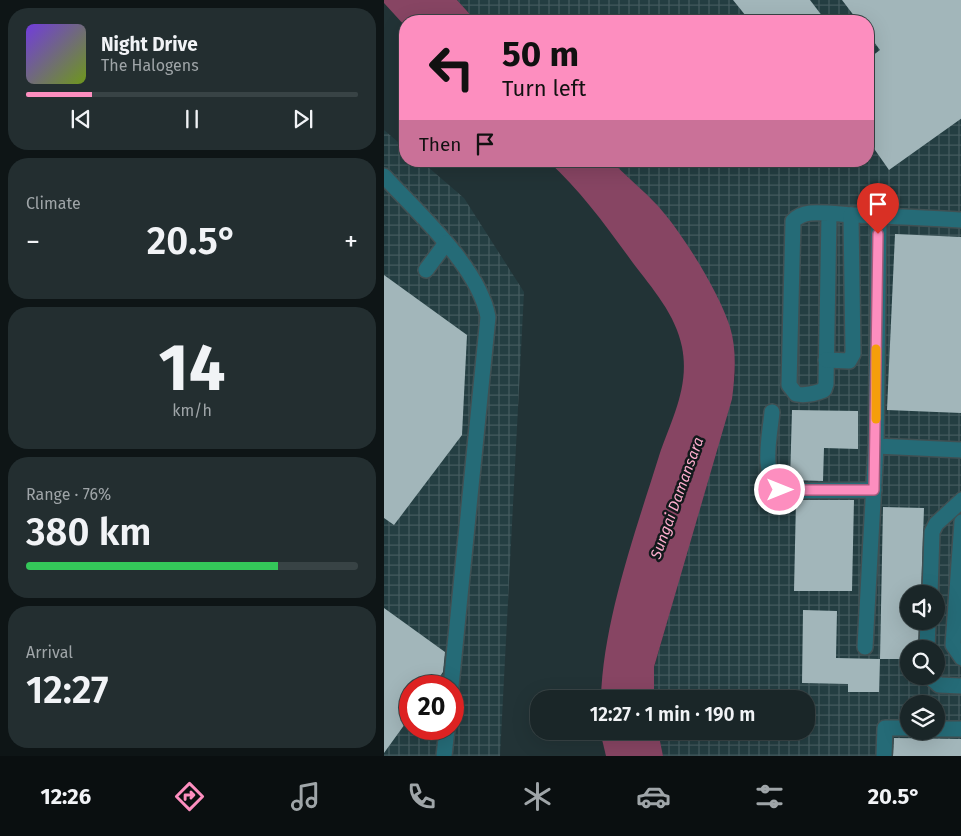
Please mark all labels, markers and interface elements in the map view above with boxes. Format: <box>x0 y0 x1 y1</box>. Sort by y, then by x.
text: Night Drive <box>101 33 198 56</box>
text: 50 m <box>502 33 579 75</box>
icon: left <box>419 35 484 100</box>
text: The Halogens <box>101 56 199 75</box>
text: Turn left <box>502 75 586 102</box>
icon: previous <box>67 105 95 133</box>
icon: pause <box>178 105 206 133</box>
icon: next <box>289 105 317 133</box>
icon: arrive <box>471 130 499 158</box>
text: Then <box>419 133 461 156</box>
pin <box>857 183 899 234</box>
icon: arrive <box>864 190 892 218</box>
text: Climate <box>26 194 81 213</box>
text: 20.5° <box>147 218 237 264</box>
text: − <box>26 225 40 258</box>
text: + <box>344 225 358 258</box>
text: 14 <box>159 329 225 407</box>
text: km/h <box>172 401 212 420</box>
water label: Sungai Damansara <box>646 435 707 562</box>
position arrow <box>753 463 805 515</box>
text: Range · 76% <box>26 485 111 504</box>
text: 380 km <box>26 509 151 555</box>
map controls <box>900 585 945 740</box>
button: sound <box>900 585 945 630</box>
button: search <box>900 640 945 685</box>
text: Arrival <box>26 643 73 662</box>
text: 12:27 <box>26 667 109 713</box>
speed limit sign: 20 <box>399 675 464 740</box>
button: layers <box>900 695 945 740</box>
text: 12:27 · 1 min · 190 m <box>590 703 755 726</box>
icon: directions <box>172 779 207 814</box>
icon: music <box>288 779 323 814</box>
icon: phone <box>404 779 439 814</box>
icon: climate <box>520 779 555 814</box>
icon: car <box>636 779 671 814</box>
icon: filters <box>752 779 787 814</box>
text: 12:26 <box>40 783 91 810</box>
text: 20.5° <box>868 783 920 810</box>

